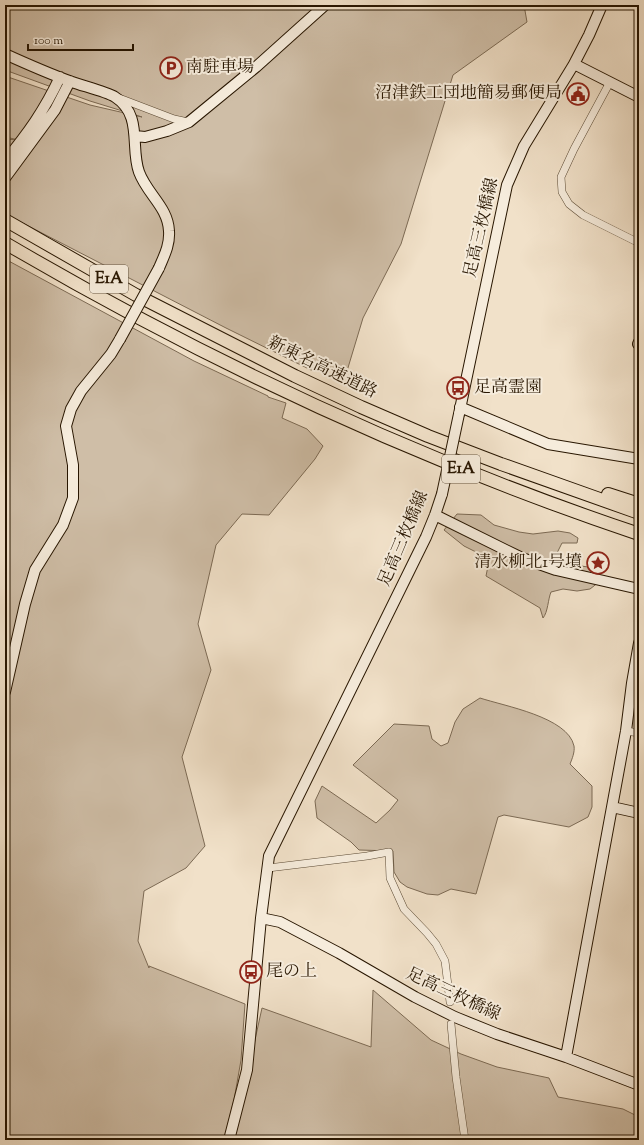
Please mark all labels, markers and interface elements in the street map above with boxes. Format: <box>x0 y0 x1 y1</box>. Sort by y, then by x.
scale bar <box>28 26 133 52</box>
text: 100 m <box>34 32 63 50</box>
parking icon: 南駐車場 <box>158 55 184 81</box>
place label: 南駐車場 <box>186 56 254 80</box>
public building icon: 沼津鉄工団地簡易郵便局 <box>565 81 591 107</box>
place label: 沼津鉄工団地簡易郵便局 <box>375 82 562 106</box>
street label: 足高三枚橋線 <box>459 176 505 280</box>
road number: E1A <box>90 265 128 293</box>
street label: 新東名高速道路 <box>263 331 381 405</box>
bus stop icon: 足高霊園 <box>445 375 471 401</box>
place label: 足高霊園 <box>474 376 542 400</box>
road number: E1A <box>442 455 480 483</box>
street label: 足高三枚橋線 <box>373 487 435 591</box>
place icon: 清水柳北1号墳 <box>585 550 611 576</box>
place label: 清水柳北1号墳 <box>474 551 582 575</box>
bus stop icon: 尾の上 <box>238 959 264 985</box>
place label: 尾の上 <box>266 960 317 984</box>
street label: 足高三枚橋線 <box>402 963 504 1027</box>

